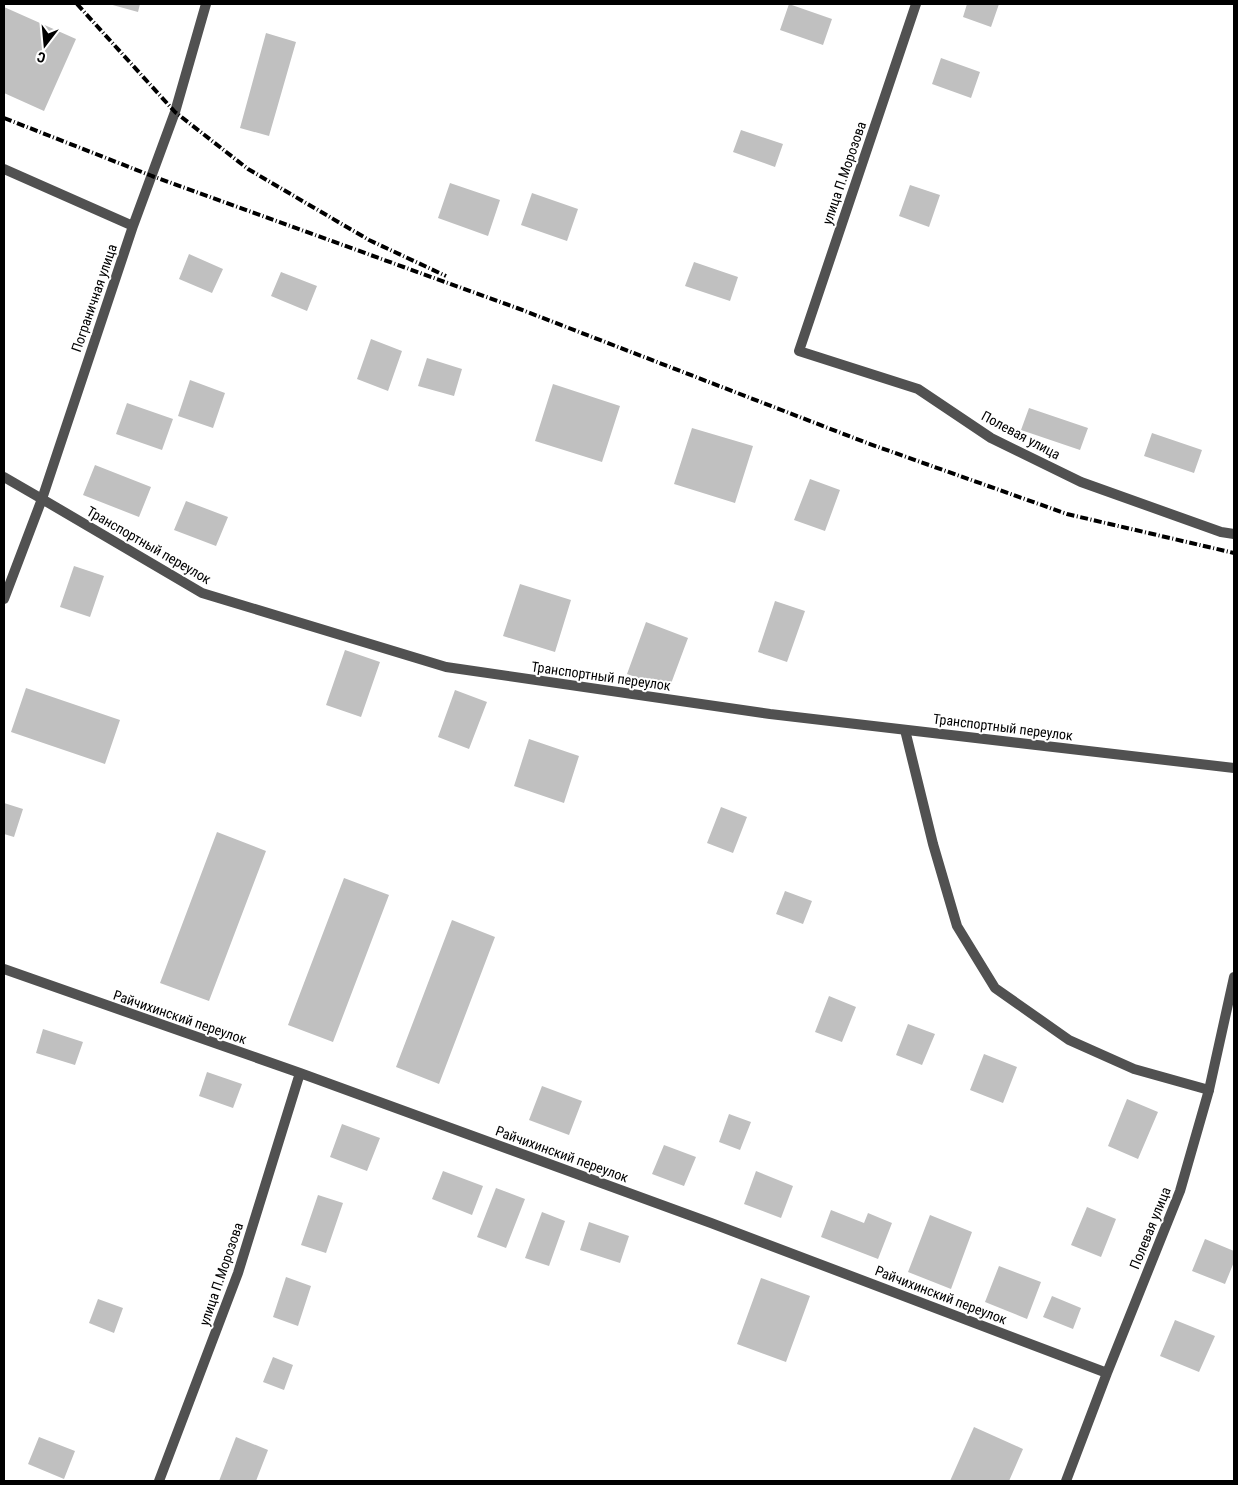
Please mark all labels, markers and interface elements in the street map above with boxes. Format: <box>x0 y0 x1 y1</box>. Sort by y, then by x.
north arrow <box>20 20 70 70</box>
text: С <box>35 49 47 66</box>
street label: улица П.Морозова <box>819 119 869 227</box>
street label: Пограничная улица <box>68 242 120 354</box>
street label: Полевая улица <box>979 408 1063 462</box>
street label: Транспортный переулок <box>84 503 214 587</box>
street label: Транспортный переулок <box>530 658 672 694</box>
street label: Транспортный переулок <box>932 710 1074 744</box>
street label: Райчихинский переулок <box>111 987 249 1047</box>
street label: Райчихинский переулок <box>494 1123 631 1186</box>
street label: Полевая улица <box>1126 1185 1174 1271</box>
street label: улица П.Морозова <box>196 1220 246 1328</box>
street label: Райчихинский переулок <box>873 1262 1009 1328</box>

